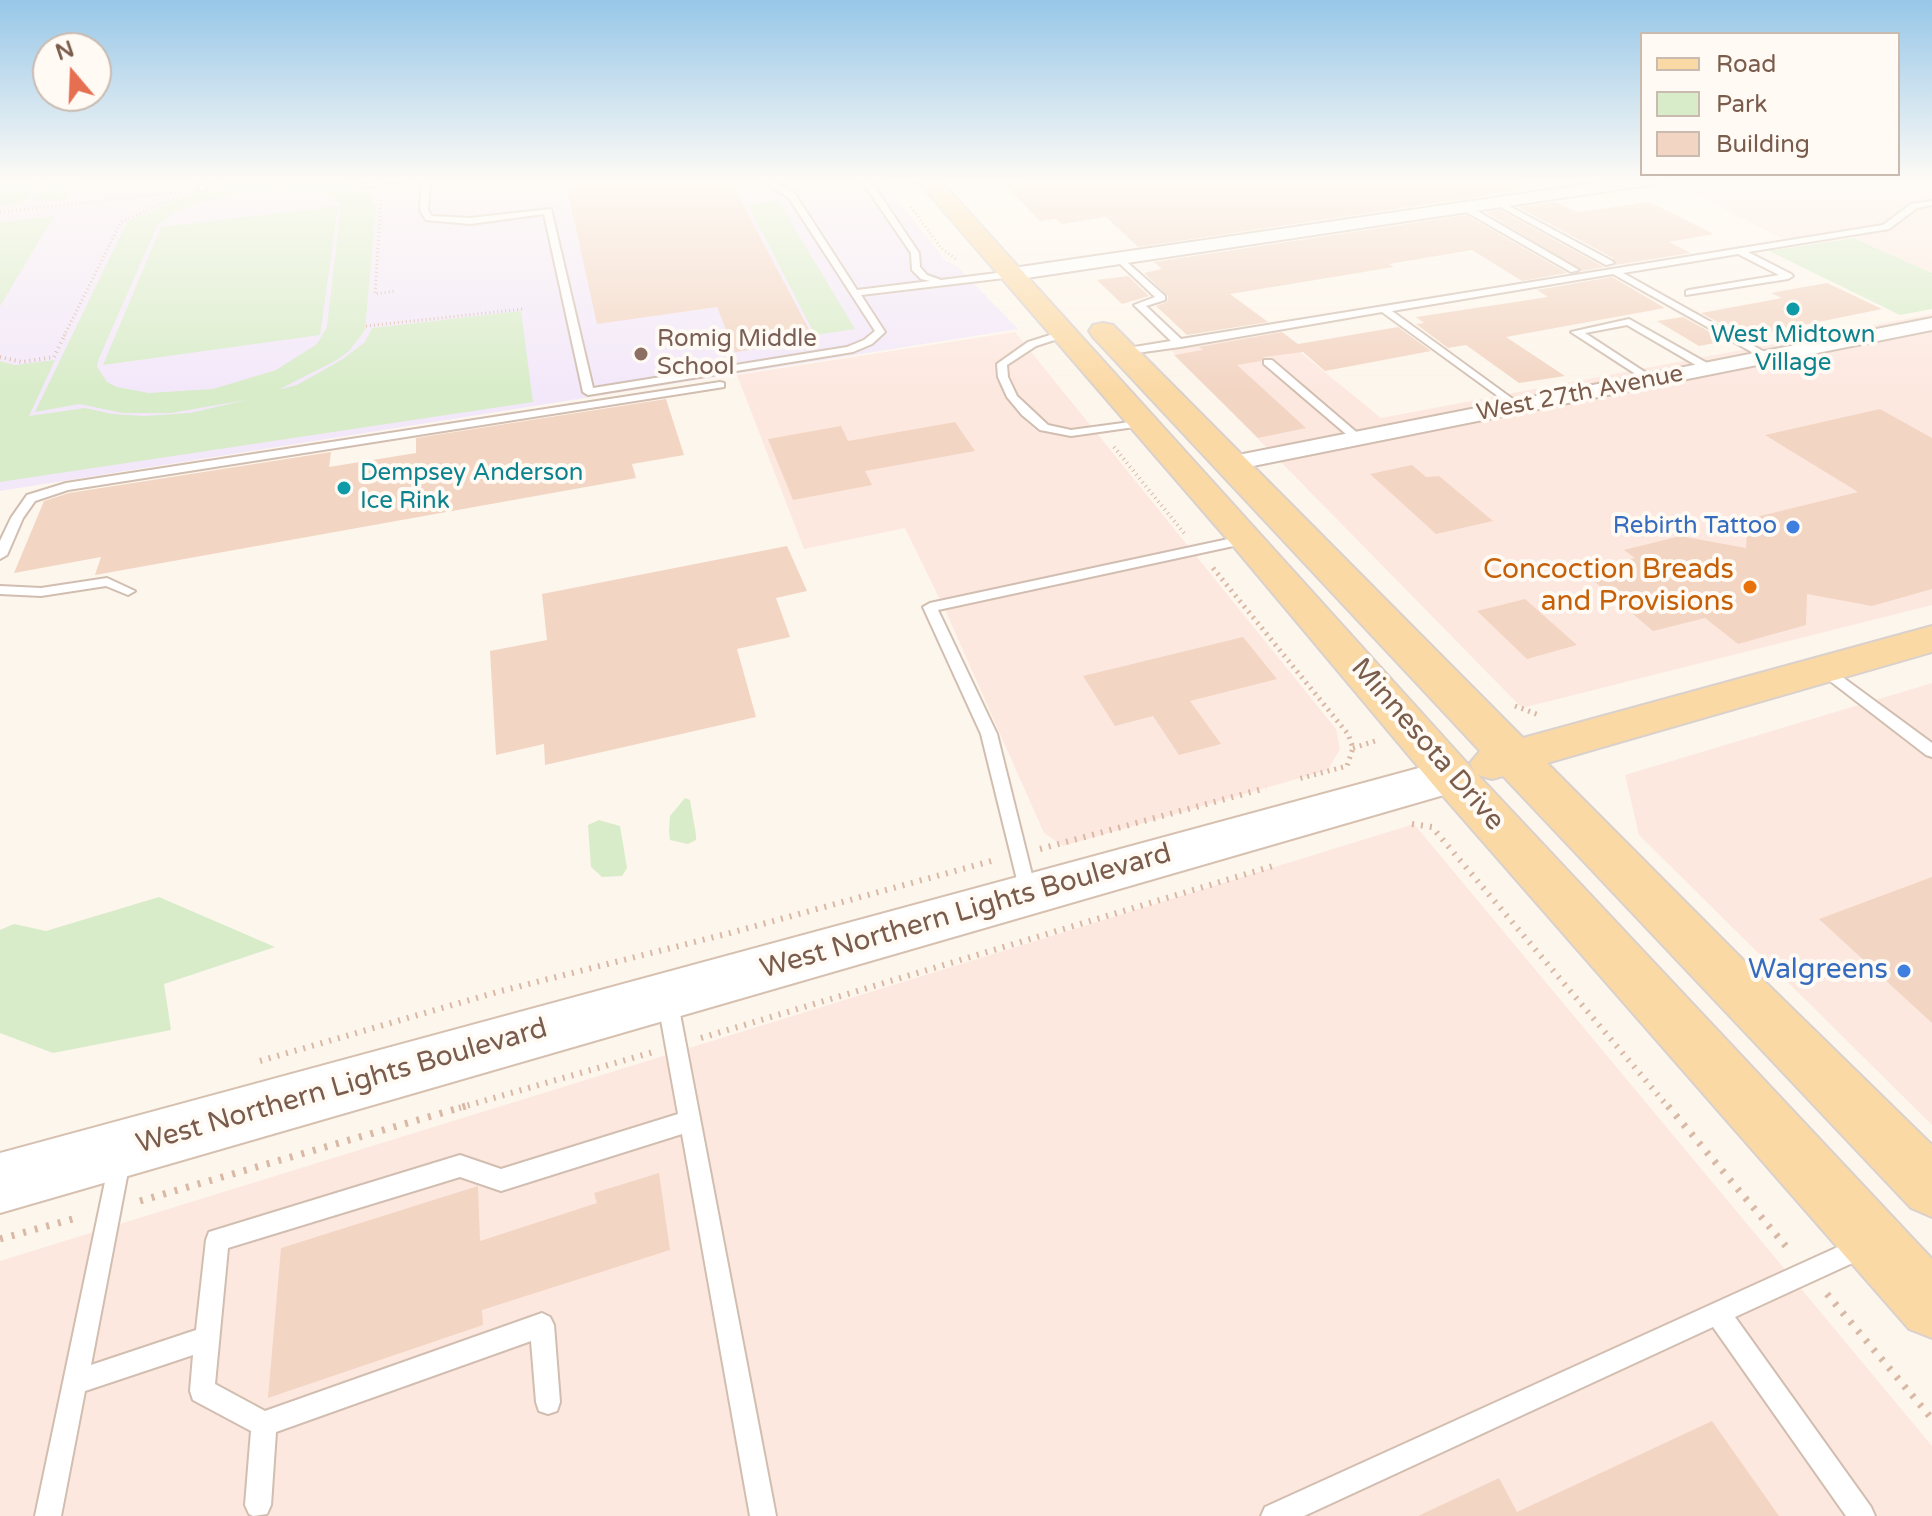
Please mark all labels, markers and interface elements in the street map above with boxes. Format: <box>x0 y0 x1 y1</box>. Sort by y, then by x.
north arrow <box>32 32 112 112</box>
legend <box>1640 32 1900 176</box>
text: N <box>52 36 77 66</box>
text: Road <box>1716 50 1776 79</box>
text: Park <box>1716 90 1767 119</box>
text: Building <box>1716 130 1810 159</box>
marker: West Midtown Village <box>1784 300 1802 318</box>
place label: West Midtown Village <box>1711 322 1875 378</box>
place label: Romig Middle School <box>657 326 817 382</box>
marker: Romig Middle School <box>632 345 650 363</box>
street label: West 27th Avenue <box>1474 360 1686 428</box>
place label: Dempsey Anderson Ice Rink <box>360 460 583 516</box>
marker: Dempsey Anderson Ice Rink <box>335 479 353 497</box>
place label: Rebirth Tattoo <box>1613 513 1777 541</box>
marker: Rebirth Tattoo <box>1784 518 1802 536</box>
place label: Concoction Breads and Provisions <box>1483 554 1734 620</box>
marker: Concoction Breads and Provisions <box>1741 578 1759 596</box>
street label: Minnesota Drive <box>1343 652 1511 838</box>
street label: West Northern Lights Boulevard <box>757 837 1175 987</box>
place label: Walgreens <box>1748 954 1888 988</box>
marker: Walgreens <box>1895 962 1913 980</box>
street label: West Northern Lights Boulevard <box>133 1012 551 1162</box>

